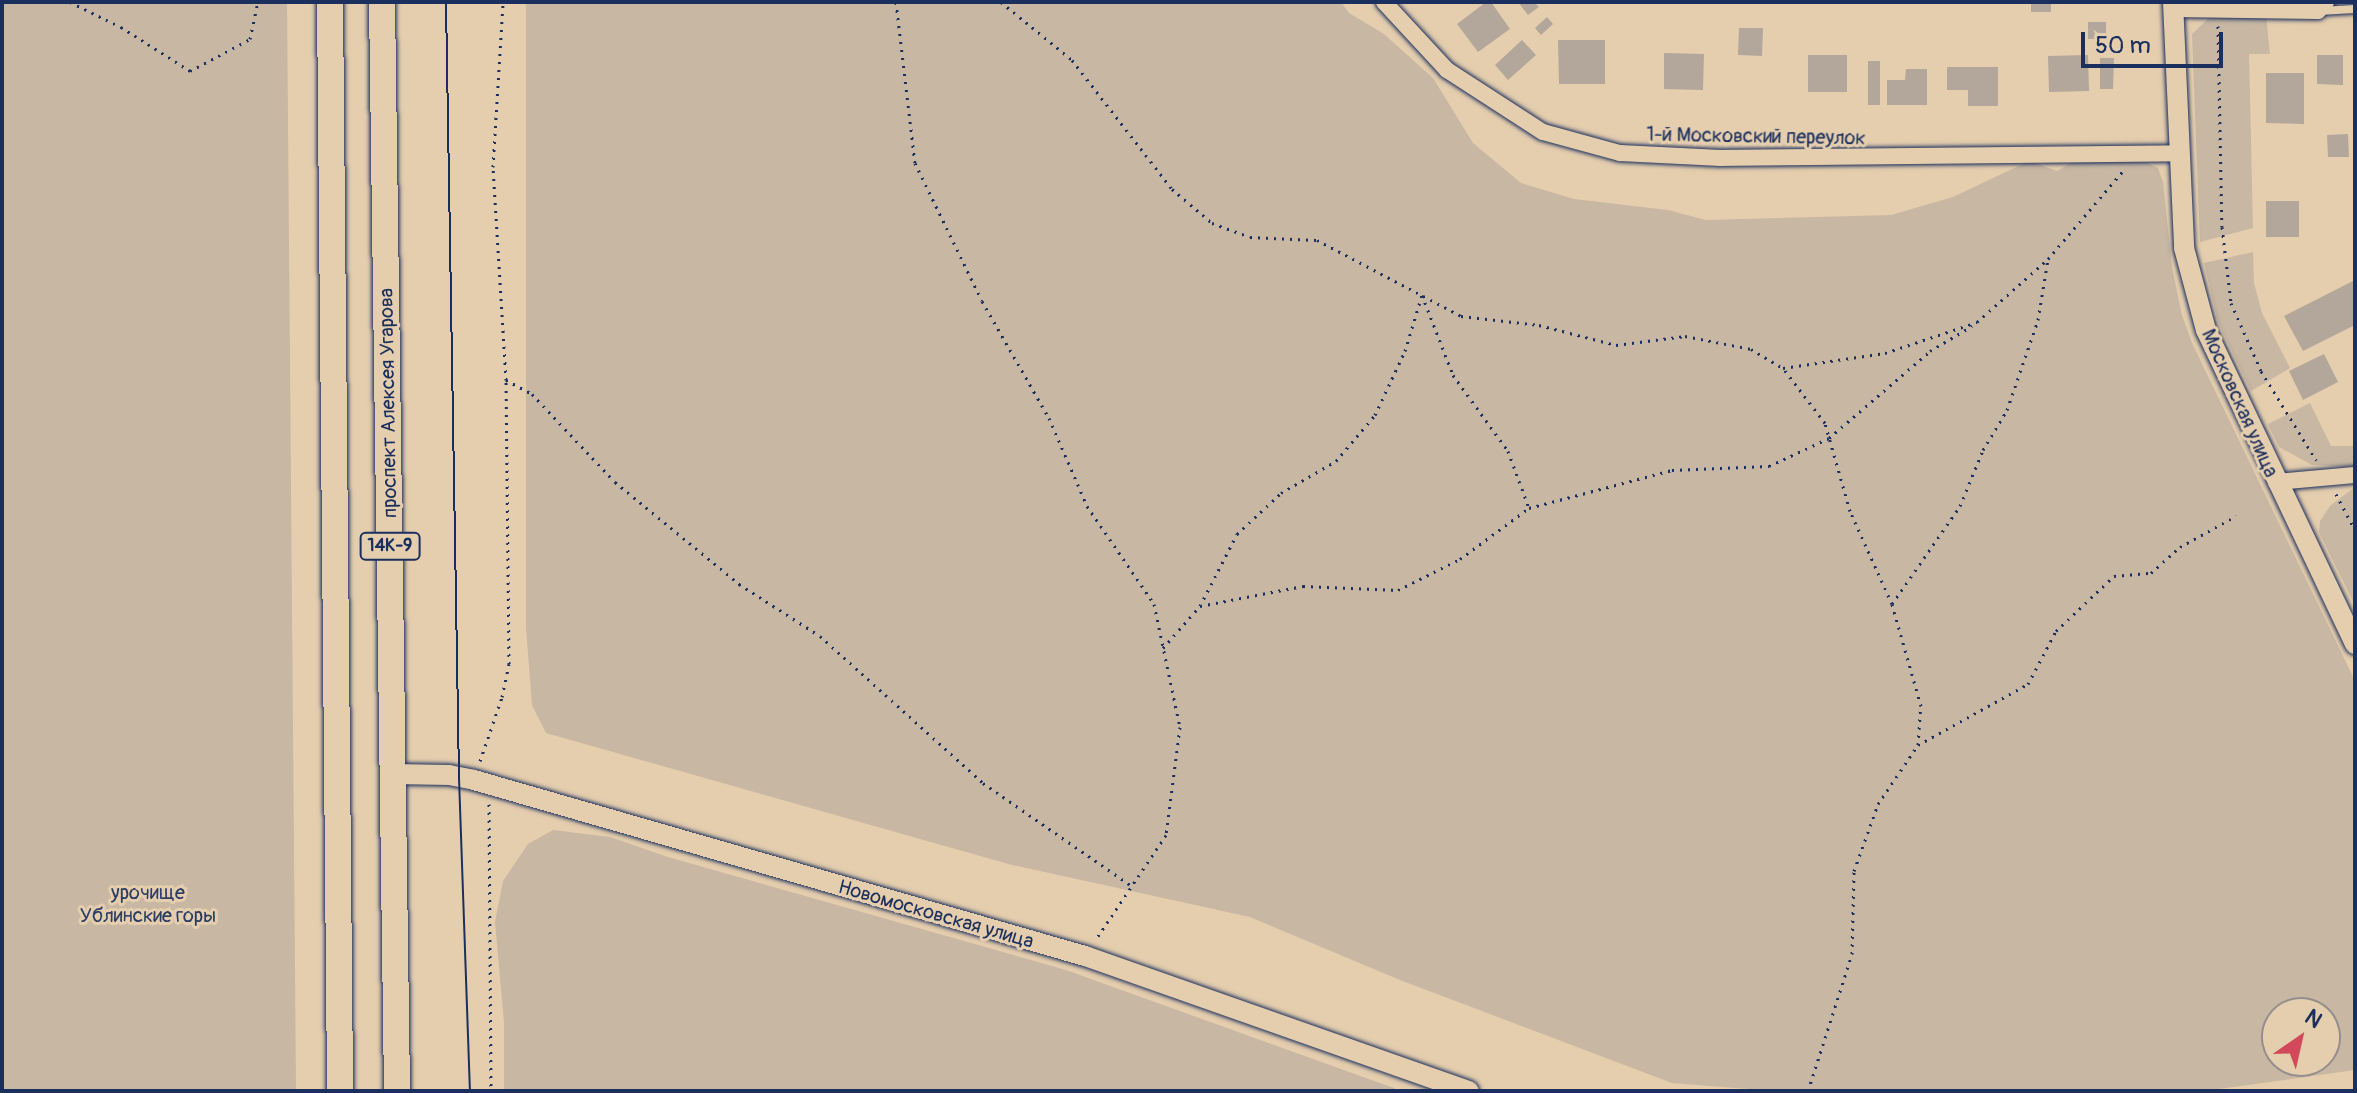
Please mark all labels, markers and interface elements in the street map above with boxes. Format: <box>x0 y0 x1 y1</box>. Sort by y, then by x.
scale bar <box>2085 16 2227 66</box>
text: 50 m <box>2095 31 2151 60</box>
street label: 1-й Московский переулок <box>1646 122 1866 150</box>
street label: проспект Алексея Угарова <box>374 288 402 518</box>
street label: Московская улица <box>2197 325 2283 481</box>
road number: 14К-9 <box>358 532 422 560</box>
street label: Новомосковская улица <box>835 875 1037 953</box>
park label: урочище Ублинские горы <box>80 881 216 928</box>
north arrow <box>2261 997 2341 1077</box>
text: N <box>2299 1003 2327 1035</box>

